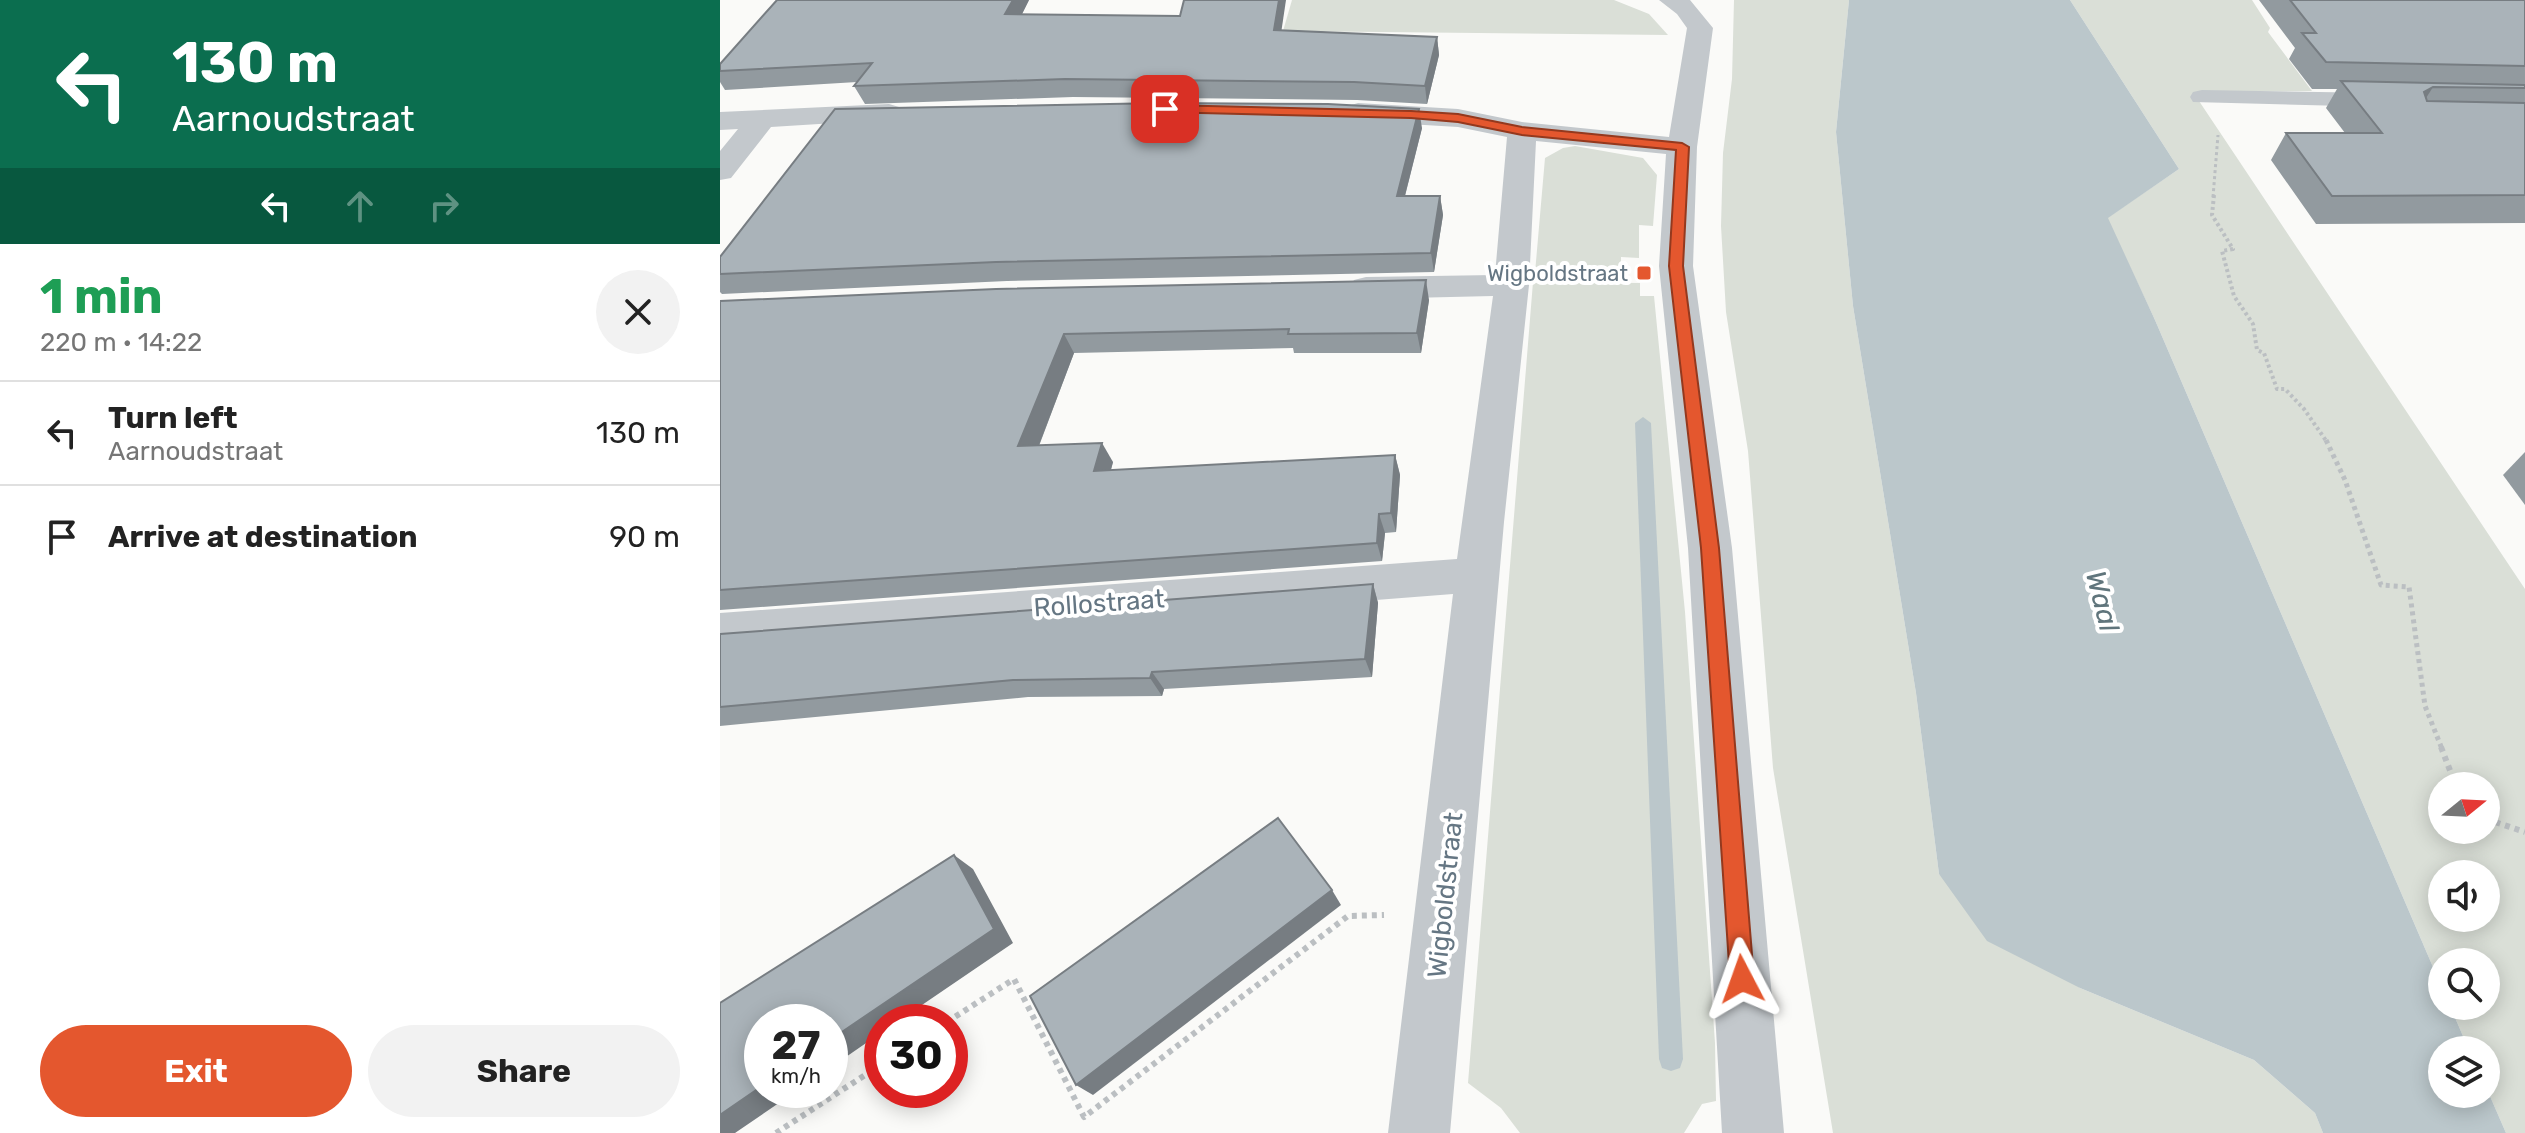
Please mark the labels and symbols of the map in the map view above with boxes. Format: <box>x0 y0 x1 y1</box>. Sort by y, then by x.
pin <box>1131 75 1199 143</box>
place label: Wigboldstraat <box>1487 260 1628 287</box>
marker: Wigboldstraat <box>1635 264 1653 282</box>
water label: Waal <box>2079 567 2126 636</box>
street label: Rollostraat <box>1033 583 1166 624</box>
north arrow <box>2428 772 2500 844</box>
street label: Wigboldstraat <box>1421 811 1470 980</box>
position arrow <box>1700 937 1784 1021</box>
speed limit sign: 30 <box>864 1004 968 1108</box>

